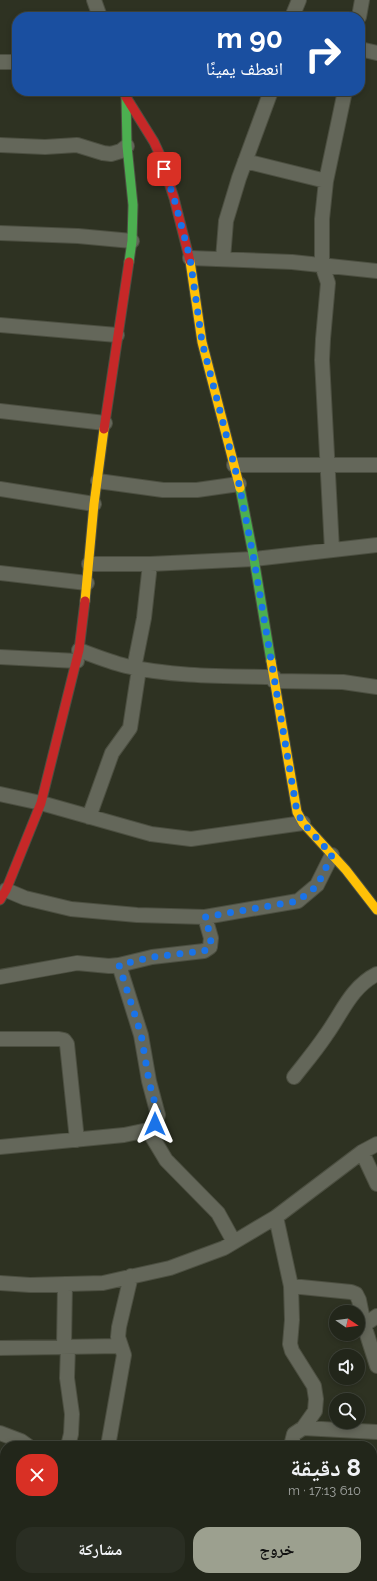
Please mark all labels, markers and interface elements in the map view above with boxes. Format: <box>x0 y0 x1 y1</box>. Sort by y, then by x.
text: 90 m <box>217 22 283 55</box>
icon: right <box>297 28 349 80</box>
text: انعطف يمينًا <box>206 58 283 79</box>
pin <box>147 152 181 186</box>
icon: arrive <box>153 158 175 180</box>
position arrow <box>134 1103 176 1145</box>
north arrow <box>329 1305 365 1341</box>
map controls <box>329 1305 365 1429</box>
button: sound <box>329 1349 365 1385</box>
button: search <box>329 1393 365 1429</box>
text: 8 دقيقة <box>290 1453 361 1482</box>
button: close <box>16 1454 58 1496</box>
text: 610 m · 17:13 <box>288 1483 361 1498</box>
button: مشاركة <box>16 1527 185 1573</box>
button: خروج <box>193 1527 361 1573</box>

